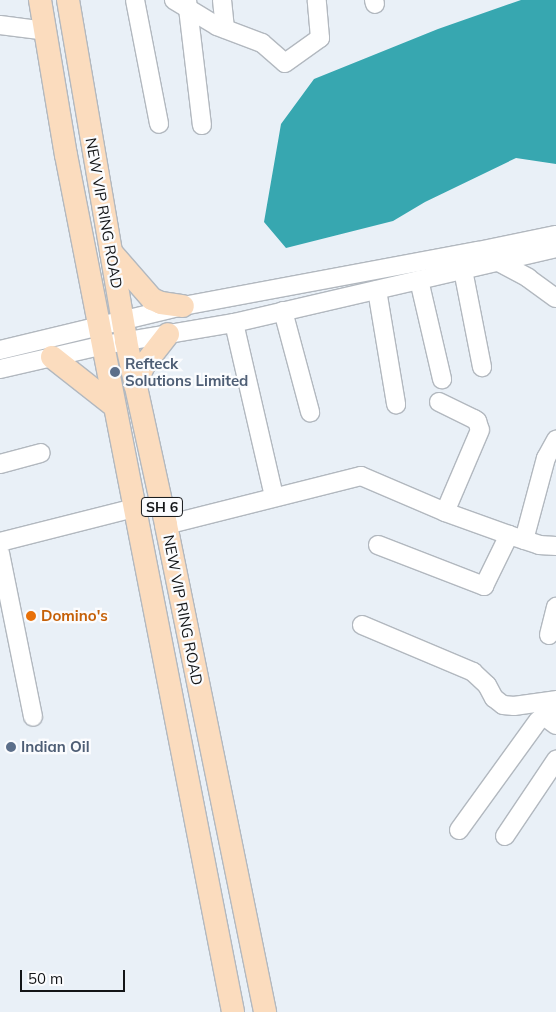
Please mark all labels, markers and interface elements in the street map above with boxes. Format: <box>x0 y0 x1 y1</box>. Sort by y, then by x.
street label: NEW VIP RING ROAD <box>82 136 126 290</box>
place label: Refteck Solutions Limited <box>125 354 248 389</box>
marker: Refteck Solutions Limited <box>109 366 121 378</box>
road number: SH 6 <box>141 496 183 518</box>
street label: NEW VIP RING ROAD <box>160 533 206 687</box>
place label: Domino's <box>41 607 108 625</box>
marker: Domino's <box>25 610 37 622</box>
place label: Indian Oil <box>21 738 90 756</box>
marker: Indian Oil <box>5 741 17 753</box>
scale bar <box>22 960 128 992</box>
text: 50 m <box>28 969 63 988</box>

